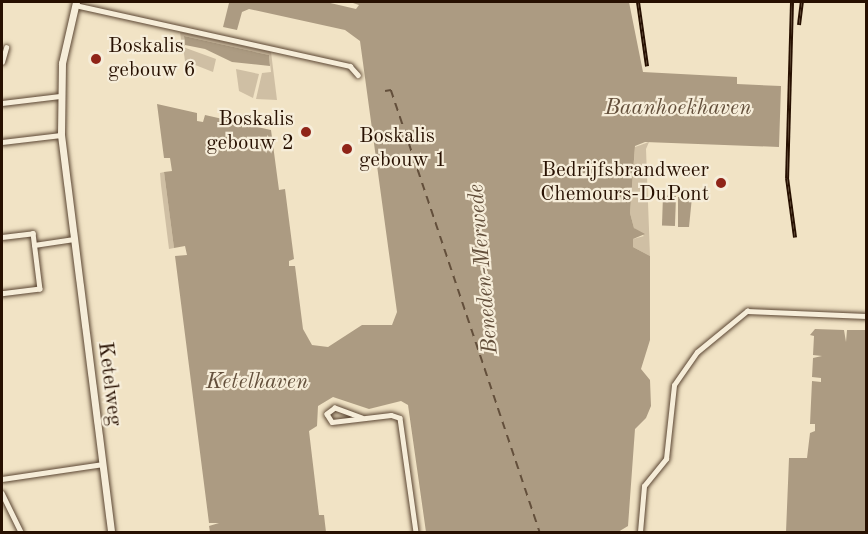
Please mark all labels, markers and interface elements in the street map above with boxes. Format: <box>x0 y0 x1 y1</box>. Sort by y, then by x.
place label: Boskalis gebouw 6 <box>108 34 196 84</box>
marker: Boskalis gebouw 6 <box>89 52 103 66</box>
water label: Baanhoekhaven <box>604 96 752 122</box>
place label: Boskalis gebouw 2 <box>206 107 294 157</box>
place label: Boskalis gebouw 1 <box>359 124 447 174</box>
marker: Boskalis gebouw 2 <box>299 125 313 139</box>
marker: Boskalis gebouw 1 <box>340 142 354 156</box>
place label: Bedrijfsbrandweer Chemours-DuPont <box>540 158 709 208</box>
marker: Bedrijfsbrandweer Chemours-DuPont <box>714 176 728 190</box>
water label: Beneden-Merwede <box>463 183 505 355</box>
street label: Ketelweg <box>91 341 127 427</box>
water label: Ketelhaven <box>206 370 308 396</box>

